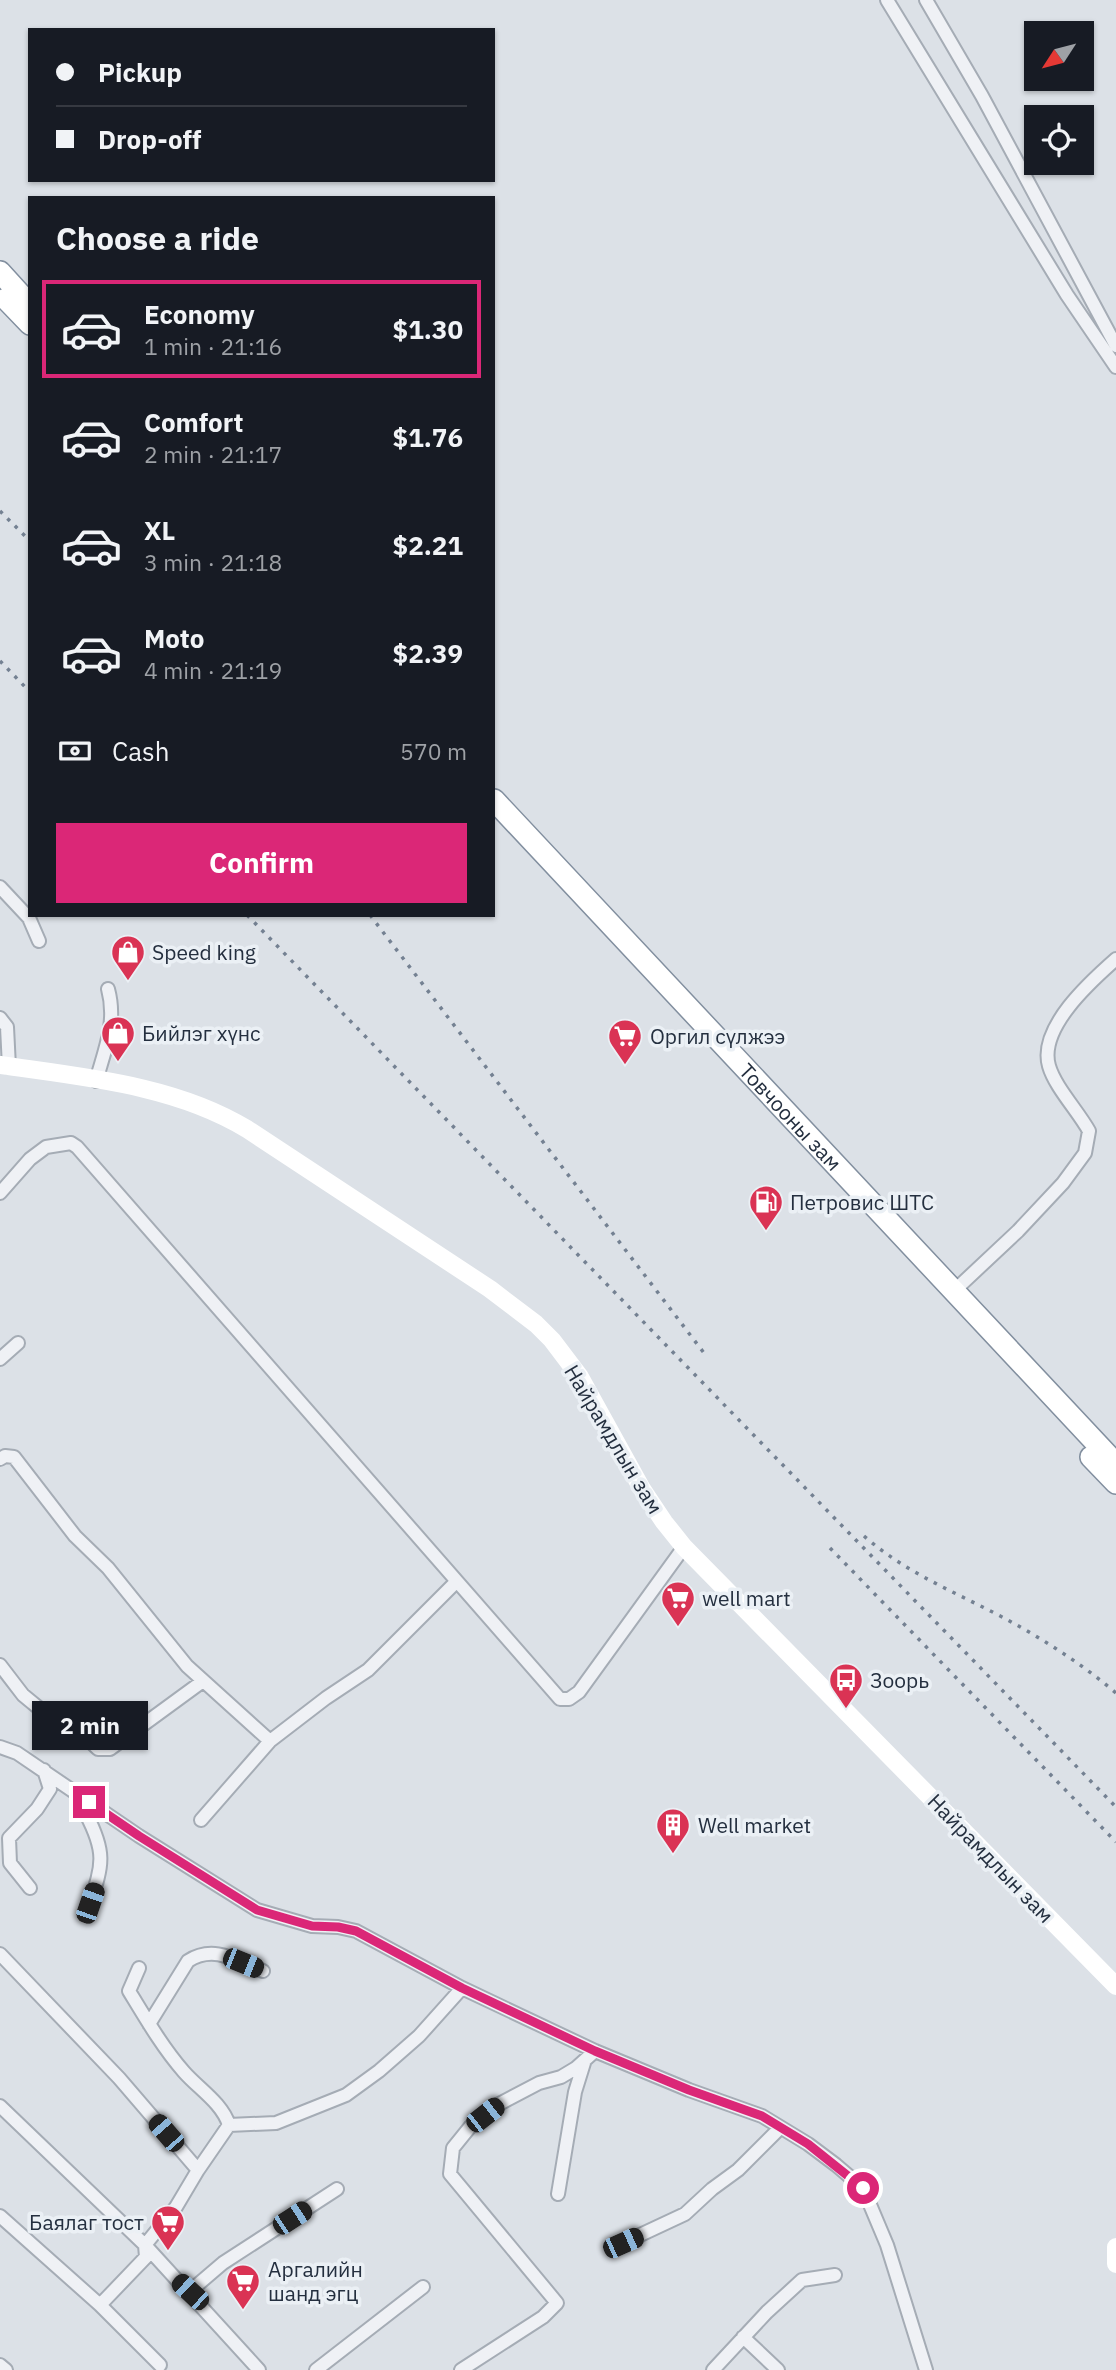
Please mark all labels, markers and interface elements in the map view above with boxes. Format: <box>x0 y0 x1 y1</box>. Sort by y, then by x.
north arrow <box>1024 21 1094 91</box>
map controls <box>1024 21 1094 175</box>
text: Pickup <box>98 55 182 89</box>
button: locate <box>1024 105 1094 175</box>
text: Drop-off <box>98 122 201 156</box>
text: Choose a ride <box>56 217 259 259</box>
text: Economy <box>144 297 255 331</box>
icon: car <box>60 298 123 361</box>
text: $1.30 <box>393 312 463 346</box>
text: 1 min · 21:16 <box>144 331 282 361</box>
text: Comfort <box>144 405 243 439</box>
icon: car <box>60 406 123 469</box>
text: $1.76 <box>393 420 463 454</box>
text: 2 min · 21:17 <box>144 439 282 469</box>
text: XL <box>144 513 175 547</box>
icon: car <box>60 514 123 577</box>
text: $2.21 <box>393 528 463 562</box>
text: 3 min · 21:18 <box>144 547 282 577</box>
text: Moto <box>144 621 204 655</box>
icon: car <box>60 622 123 685</box>
text: $2.39 <box>393 636 463 670</box>
text: 4 min · 21:19 <box>144 655 282 685</box>
icon: cash <box>56 732 94 770</box>
text: Cash <box>112 734 169 768</box>
text: 570 m <box>400 736 467 766</box>
button: Confirm <box>56 823 467 903</box>
shop icon: Speed king <box>109 933 147 982</box>
place label: Speed king <box>152 938 256 966</box>
shop icon: Бийлэг хүнс <box>99 1014 137 1063</box>
supermarket icon: Оргил сүлжээ <box>606 1017 644 1066</box>
place label: Бийлэг хүнс <box>142 1019 261 1047</box>
place label: Оргил сүлжээ <box>650 1022 785 1050</box>
street label: Товчооны зам <box>733 1057 848 1177</box>
fuel station icon: Петровис ШТС <box>747 1183 785 1232</box>
place label: Петровис ШТС <box>790 1188 934 1216</box>
street label: Найрамдлын зам <box>558 1359 670 1519</box>
supermarket icon: well mart <box>659 1579 697 1628</box>
place label: well mart <box>702 1584 791 1612</box>
bus stop icon: Зоорь <box>827 1661 865 1710</box>
place label: Зоорь <box>870 1666 929 1694</box>
callout: 2 min <box>31 1700 147 1750</box>
text: 2 min <box>60 1710 120 1740</box>
route end <box>73 1786 105 1818</box>
street label: Найрамдлын зам <box>922 1787 1060 1929</box>
building icon: Well market <box>654 1806 692 1855</box>
place label: Well market <box>698 1811 811 1839</box>
car <box>74 1880 107 1926</box>
car <box>220 1945 267 1981</box>
car <box>462 2094 509 2136</box>
car <box>145 2110 188 2156</box>
route start <box>847 2172 879 2204</box>
car <box>269 2198 316 2238</box>
supermarket icon: Баялаг тост <box>149 2203 187 2252</box>
place label: Баялаг тост <box>29 2208 144 2236</box>
car <box>600 2225 647 2261</box>
place label: Аргалийн шанд эгц <box>268 2255 363 2307</box>
supermarket icon: Аргалийн шанд эгц <box>224 2262 262 2311</box>
car <box>168 2270 213 2314</box>

